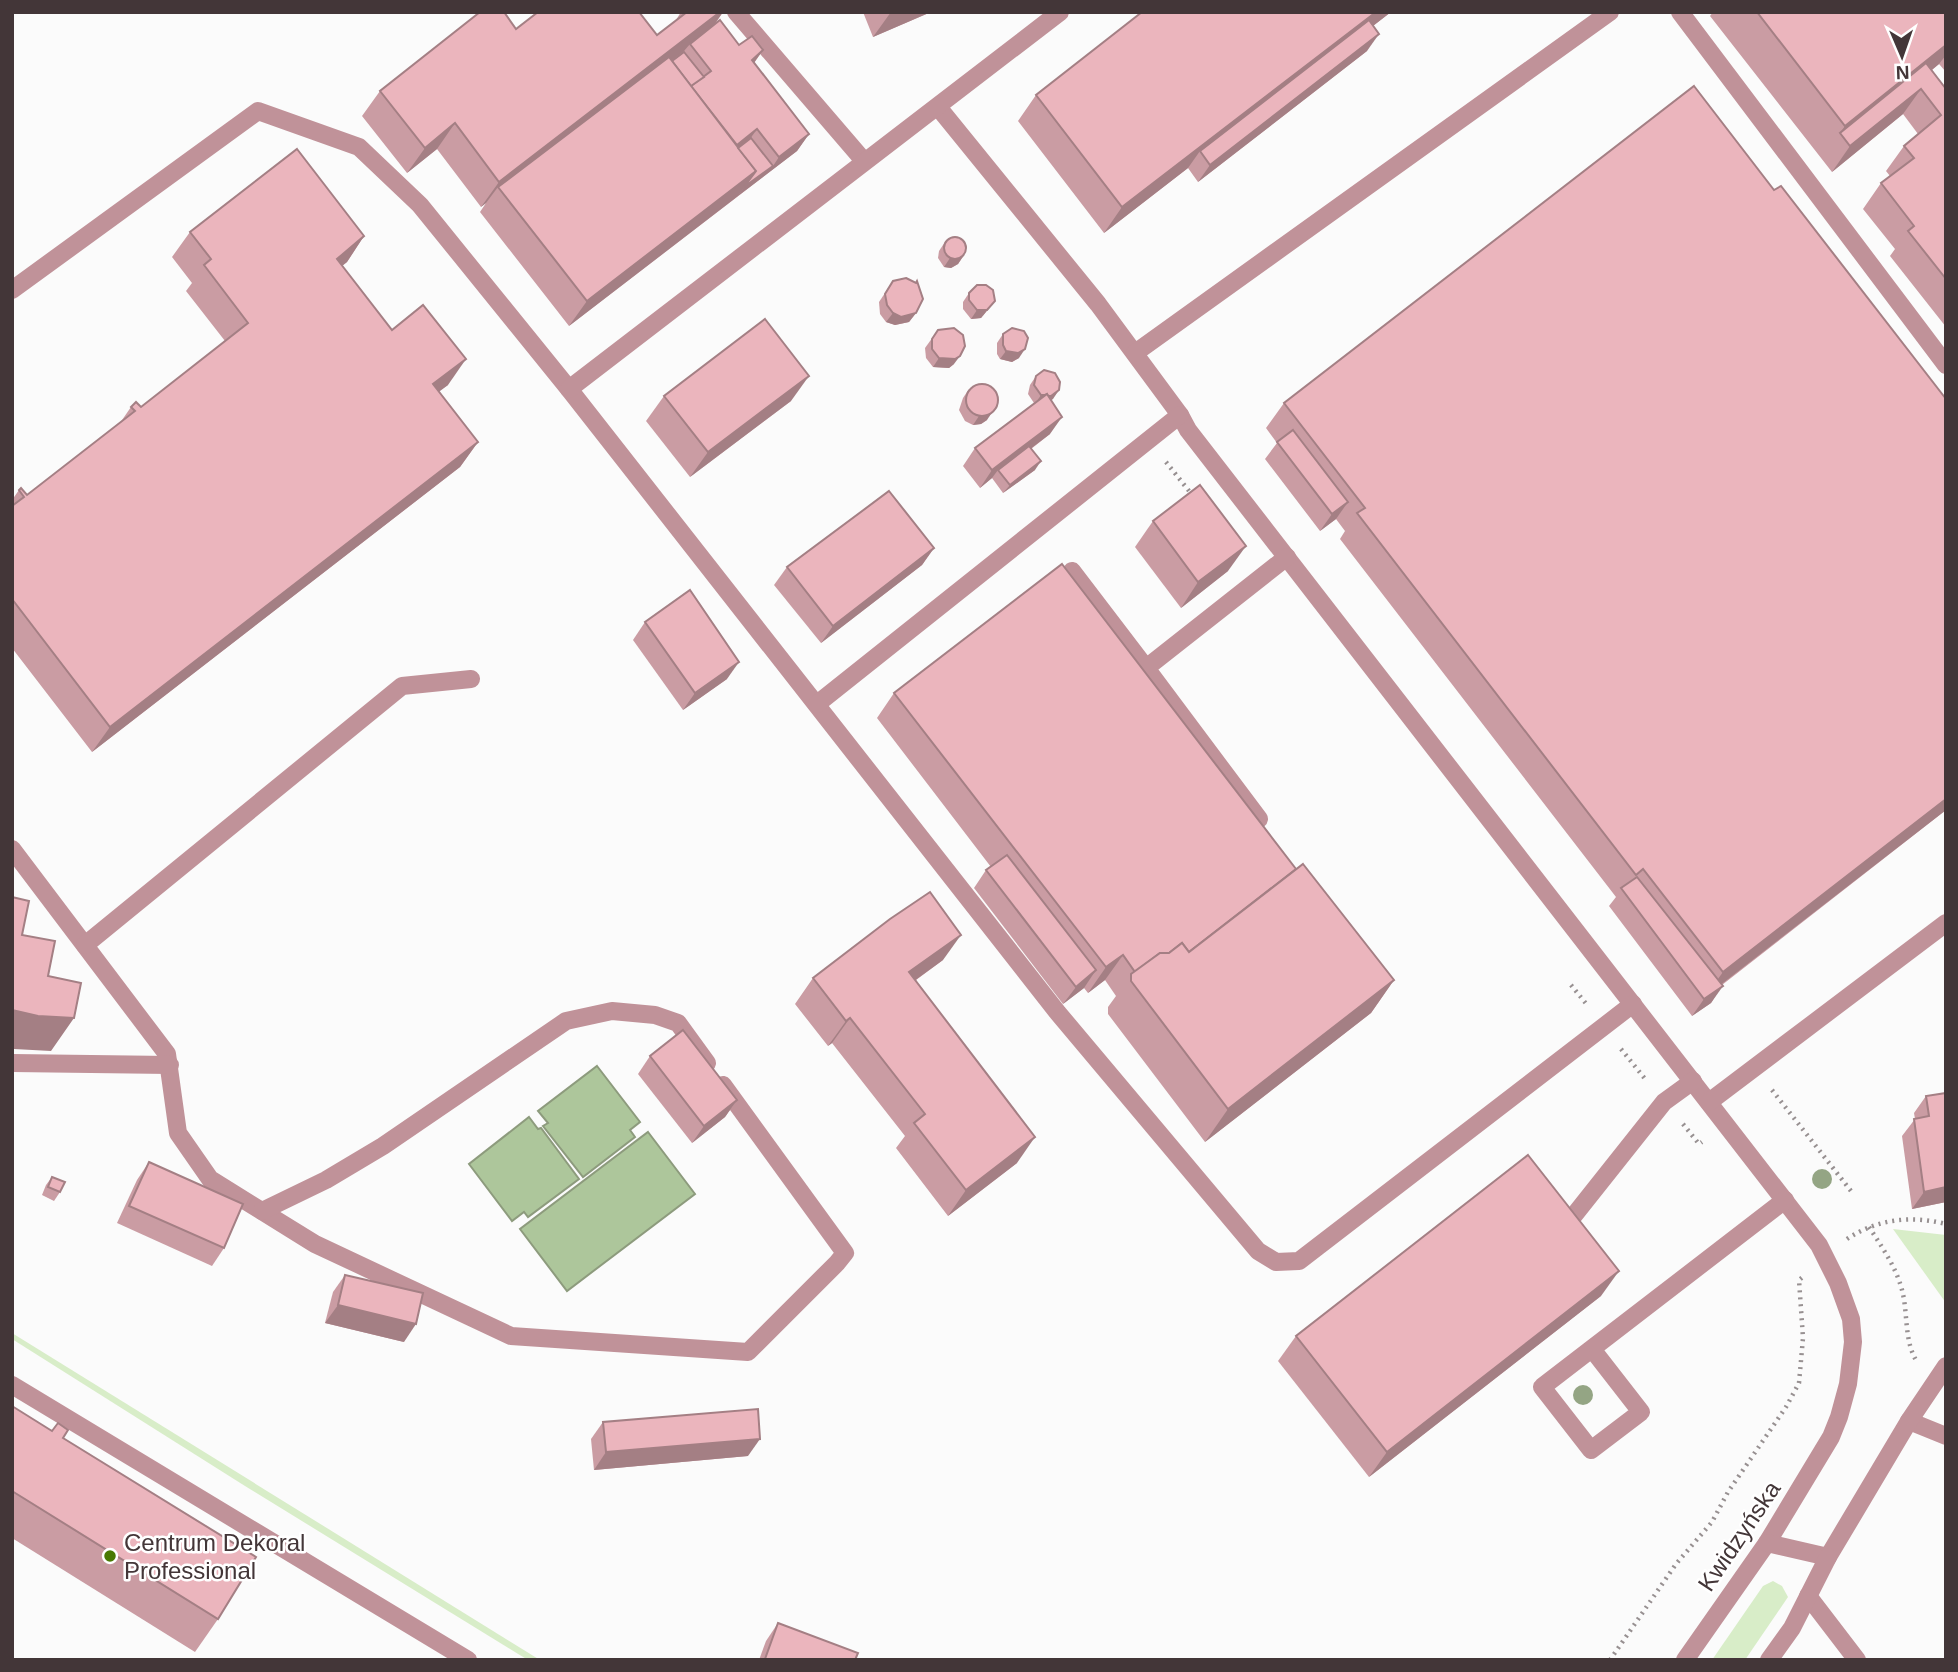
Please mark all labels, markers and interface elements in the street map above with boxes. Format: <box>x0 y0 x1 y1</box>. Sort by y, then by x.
north arrow <box>1867 21 1937 91</box>
text: N <box>1895 62 1910 83</box>
street label: Kwidzyńska <box>1692 1475 1786 1596</box>
place label: Centrum Dekoral Professional <box>124 1529 305 1584</box>
marker: Centrum Dekoral Professional <box>102 1548 118 1564</box>

